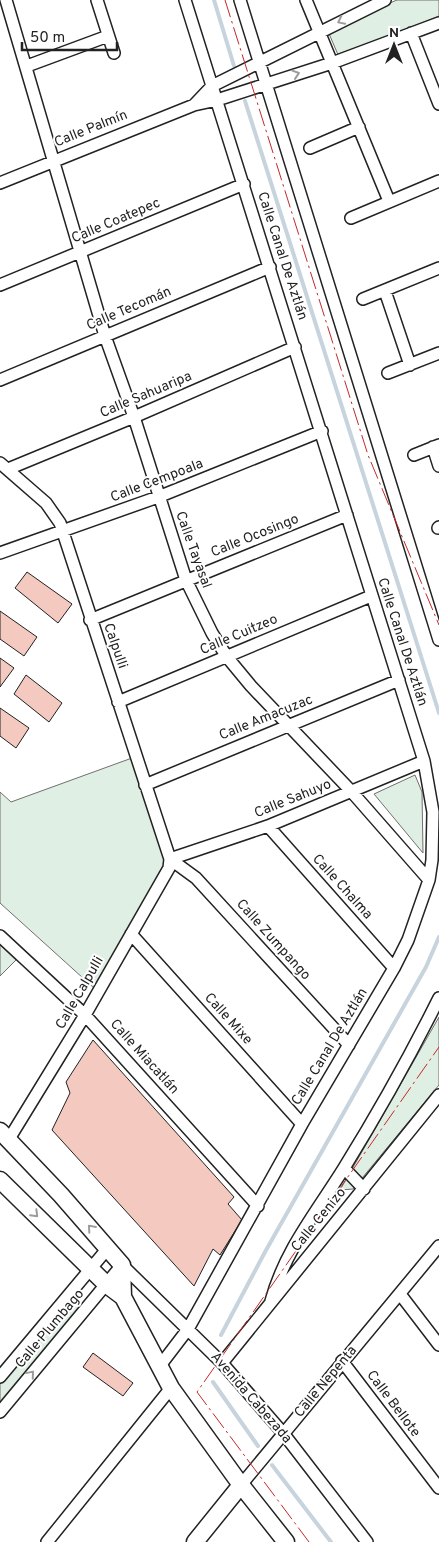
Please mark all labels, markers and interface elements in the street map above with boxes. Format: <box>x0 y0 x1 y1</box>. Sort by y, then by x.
one-way arrow <box>337 15 346 25</box>
scale bar <box>22 20 118 52</box>
north arrow <box>369 20 419 70</box>
text: N <box>389 25 399 42</box>
text: 50 m <box>30 29 65 48</box>
one-way arrow <box>292 69 300 79</box>
street label: Calle Palmín <box>52 107 130 151</box>
street label: Calle Canal De Aztlán <box>253 190 311 322</box>
street label: Calle Coatepec <box>69 195 163 247</box>
street label: Calle Tecomán <box>84 283 174 335</box>
street label: Calle Sahuaripa <box>98 368 194 422</box>
street label: Calle Cempoala <box>108 456 206 506</box>
street label: Calle Tayasal <box>171 509 215 591</box>
street label: Calle Ocosingo <box>209 511 302 561</box>
street label: Calle Canal De Aztlán <box>373 576 431 708</box>
street label: Calle Cuitzeo <box>198 611 281 659</box>
street label: Calpulli <box>99 621 131 671</box>
street label: Calle Amacuzac <box>217 691 315 745</box>
street label: Calle Sahuyo <box>252 776 334 822</box>
street label: Calle Chalma <box>308 851 376 923</box>
street label: Calle Zumpango <box>232 896 314 984</box>
street label: Calle Calpulli <box>52 954 108 1032</box>
street label: Calle Canal De Aztlán <box>288 985 372 1109</box>
street label: Calle Mixe <box>200 990 256 1048</box>
street label: Calle Miacatlán <box>106 1016 182 1098</box>
street label: Calle Cenizo <box>288 1184 350 1255</box>
one-way arrow <box>29 1208 38 1217</box>
one-way arrow <box>87 1224 96 1233</box>
street label: Calle Plumbago <box>12 1286 88 1372</box>
street label: Calle Nepenta <box>291 1343 361 1421</box>
street label: Avenida Cabezada <box>207 1349 295 1447</box>
street label: Calle Bellote <box>362 1367 424 1441</box>
one-way arrow <box>26 1371 35 1380</box>

